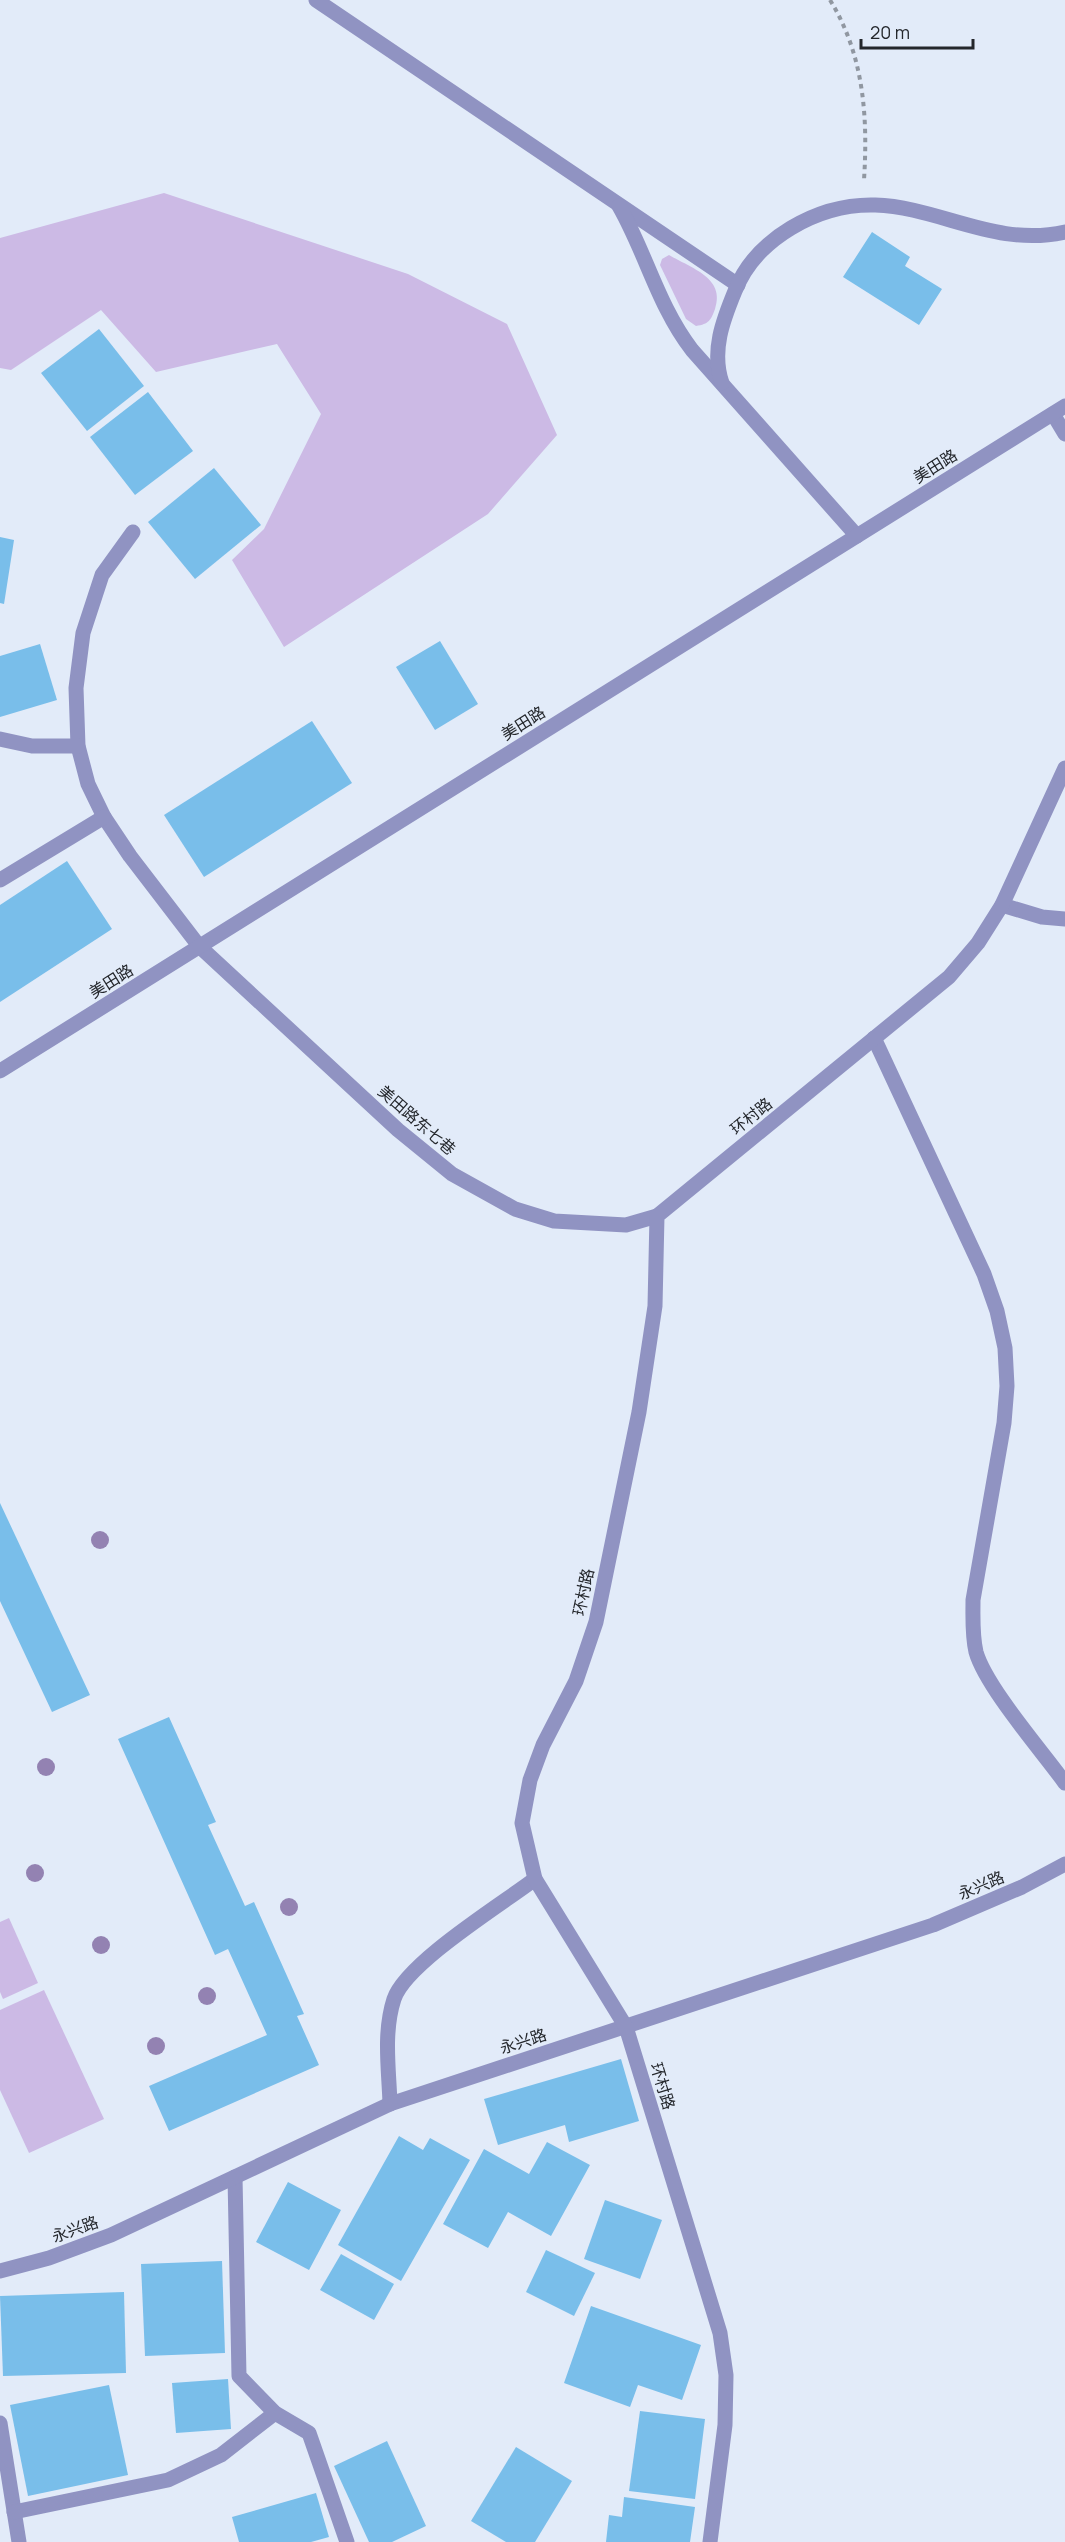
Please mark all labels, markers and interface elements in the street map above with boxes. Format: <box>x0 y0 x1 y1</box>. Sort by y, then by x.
scale bar <box>861 12 974 50</box>
text: 20 m <box>870 20 910 44</box>
street label: 美田路 <box>909 444 961 488</box>
street label: 美田路 <box>497 701 549 745</box>
street label: 美田路 <box>85 959 137 1003</box>
street label: 美田路东七巷 <box>374 1080 460 1160</box>
street label: 环村路 <box>725 1092 777 1140</box>
street label: 环村路 <box>567 1566 599 1618</box>
street label: 永兴路 <box>955 1865 1007 1905</box>
street label: 永兴路 <box>497 2023 549 2059</box>
street label: 环村路 <box>645 2060 681 2112</box>
street label: 永兴路 <box>49 2210 101 2248</box>

